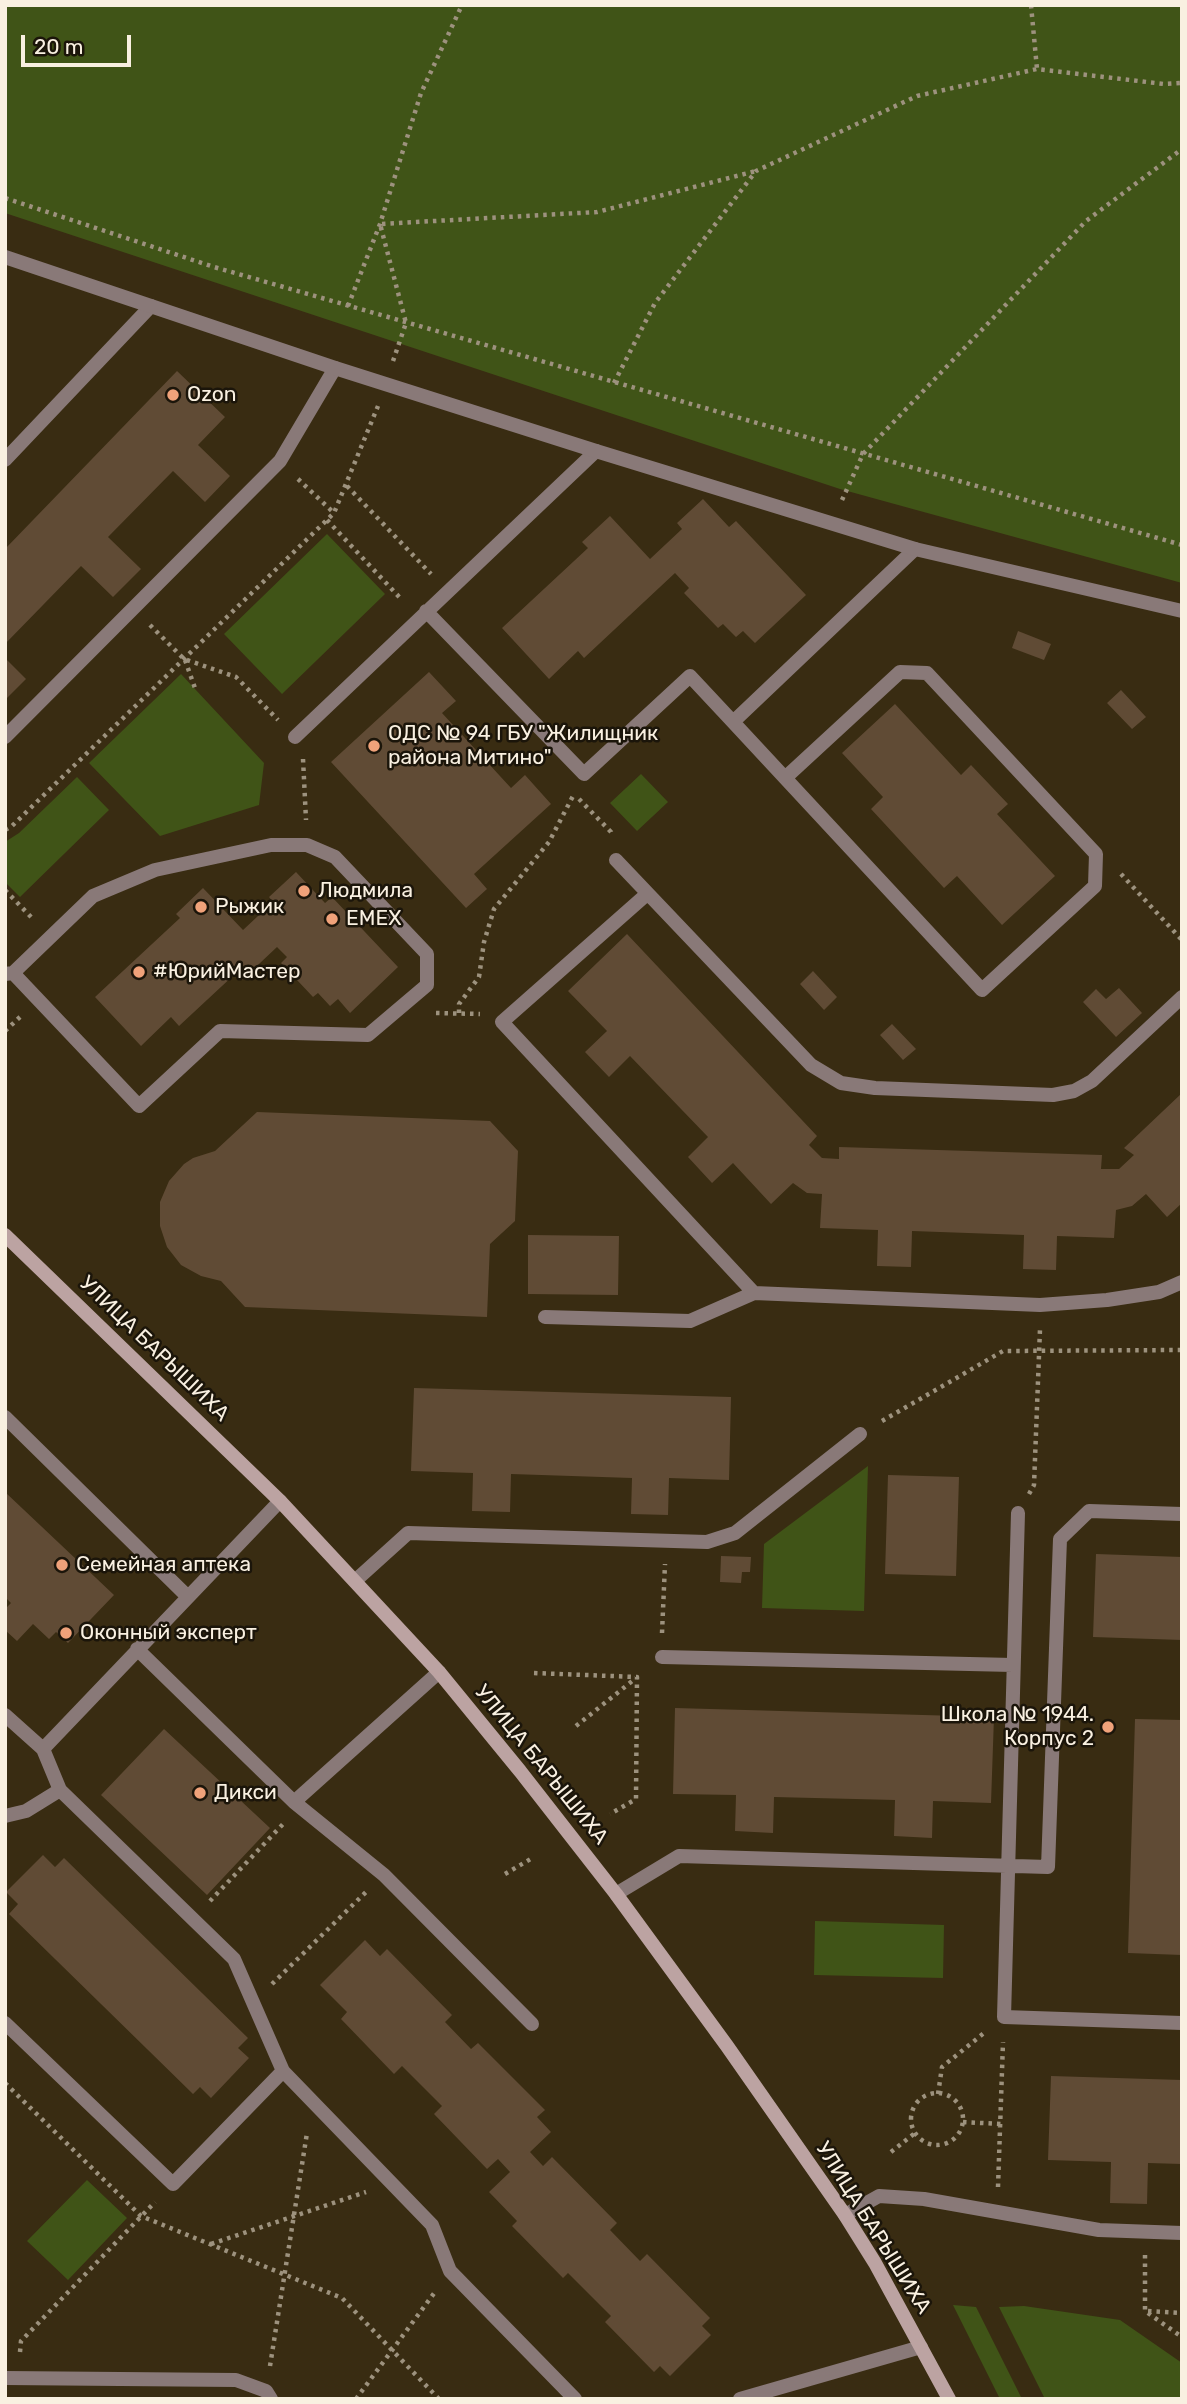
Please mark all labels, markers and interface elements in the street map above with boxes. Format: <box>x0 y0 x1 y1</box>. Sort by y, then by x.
scale bar <box>24 21 135 65</box>
text: 20 m <box>34 34 83 59</box>
place label: Ozon <box>187 382 237 408</box>
marker: Ozon <box>165 387 181 403</box>
place label: ОДС № 94 ГБУ "Жилищник района Митино" <box>388 721 658 771</box>
marker: ОДС № 94 ГБУ "Жилищник района Митино" <box>366 738 382 754</box>
place label: Людмила <box>318 878 413 904</box>
marker: Людмила <box>296 883 312 899</box>
place label: Рыжик <box>215 894 284 920</box>
marker: Рыжик <box>193 899 209 915</box>
place label: EMEX <box>346 906 401 932</box>
marker: EMEX <box>324 911 340 927</box>
place label: #ЮрийМастер <box>153 959 301 985</box>
marker: #ЮрийМастер <box>131 964 147 980</box>
street label: УЛИЦА БАРЫШИХА <box>74 1271 234 1427</box>
place label: Семейная аптека <box>76 1552 251 1578</box>
marker: Семейная аптека <box>54 1557 70 1573</box>
place label: Оконный эксперт <box>80 1620 257 1646</box>
marker: Оконный эксперт <box>58 1625 74 1641</box>
street label: УЛИЦА БАРЫШИХА <box>469 1680 613 1850</box>
place label: Школа № 1944. Корпус 2 <box>941 1702 1094 1752</box>
marker: Школа № 1944. Корпус 2 <box>1100 1719 1116 1735</box>
place label: Дикси <box>214 1780 277 1806</box>
marker: Дикси <box>192 1785 208 1801</box>
street label: УЛИЦА БАРЫШИХА <box>810 2137 936 2319</box>

